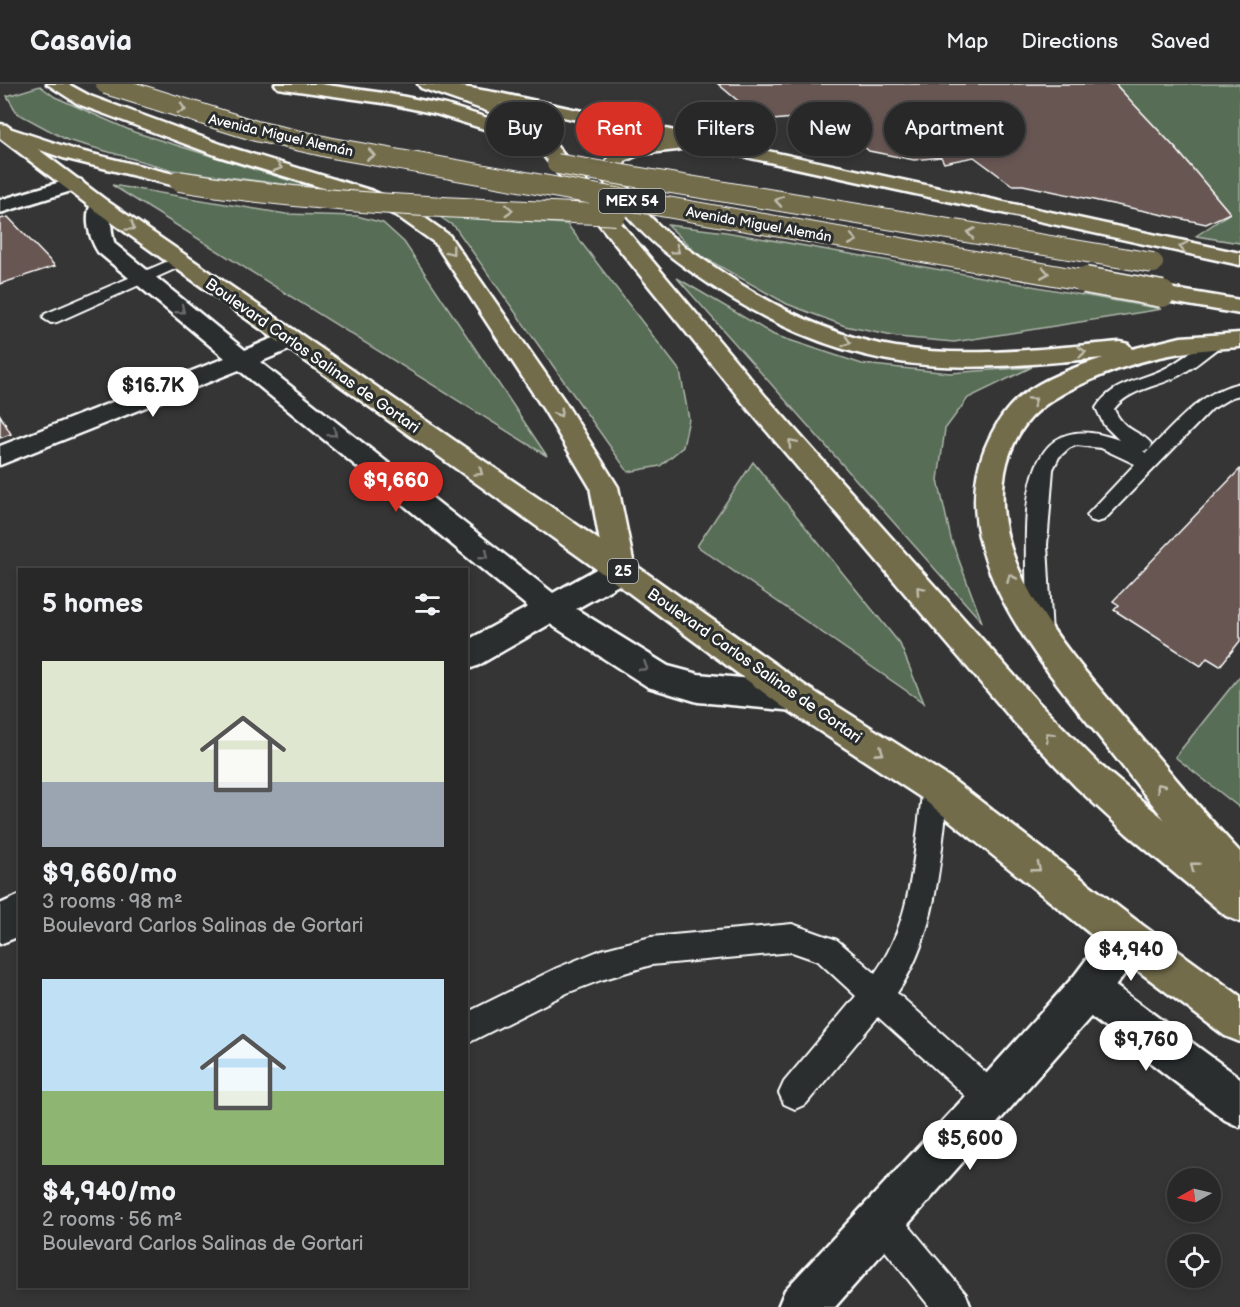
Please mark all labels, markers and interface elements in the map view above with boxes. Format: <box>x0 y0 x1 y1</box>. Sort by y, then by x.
text: Casavia <box>30 25 132 58</box>
text: Map <box>946 29 989 54</box>
text: Directions <box>1022 29 1118 54</box>
text: Saved <box>1151 29 1210 54</box>
one-way arrow <box>176 102 187 114</box>
chip: Buy <box>486 102 564 156</box>
chip: Rent <box>576 102 663 156</box>
chip: Filters <box>675 102 776 156</box>
chip: New <box>788 102 872 156</box>
chip: Apartment <box>884 102 1025 156</box>
street label: Avenida Miguel Alemán <box>207 111 355 160</box>
one-way arrow <box>366 148 376 161</box>
one-way arrow <box>272 160 283 172</box>
road number: MEX 54 <box>599 189 665 213</box>
one-way arrow <box>774 195 783 207</box>
one-way arrow <box>504 203 513 216</box>
street label: Avenida Miguel Alemán <box>685 203 833 246</box>
one-way arrow <box>124 220 135 231</box>
one-way arrow <box>966 227 976 240</box>
one-way arrow <box>848 234 857 246</box>
one-way arrow <box>1178 241 1188 254</box>
one-way arrow <box>669 242 680 253</box>
one-way arrow <box>443 244 454 255</box>
one-way arrow <box>1040 267 1049 279</box>
street label: Boulevard Carlos Salinas de Gortari <box>201 275 423 438</box>
one-way arrow <box>174 303 185 314</box>
one-way arrow <box>841 334 852 347</box>
one-way arrow <box>1077 345 1086 358</box>
pin: $16.7K <box>104 367 202 418</box>
text: $16.7K <box>122 374 184 398</box>
one-way arrow <box>1027 397 1038 408</box>
one-way arrow <box>551 407 563 417</box>
one-way arrow <box>326 426 337 437</box>
one-way arrow <box>788 439 799 450</box>
pin: $9,660 <box>347 462 445 513</box>
one-way arrow <box>473 465 484 476</box>
text: $9,660 <box>363 469 429 493</box>
one-way arrow <box>478 548 489 559</box>
road number: 25 <box>608 559 638 583</box>
one-way arrow <box>1006 574 1018 585</box>
street label: Boulevard Carlos Salinas de Gortari <box>643 585 865 748</box>
one-way arrow <box>916 586 927 597</box>
icon: filters <box>411 588 444 621</box>
text: 5 homes <box>42 589 143 620</box>
one-way arrow <box>638 660 648 672</box>
icon: home <box>189 700 297 808</box>
one-way arrow <box>1046 732 1057 743</box>
one-way arrow <box>873 745 884 756</box>
one-way arrow <box>1157 783 1168 794</box>
text: $9,660/mo <box>42 859 177 890</box>
one-way arrow <box>1030 860 1041 871</box>
one-way arrow <box>1190 862 1201 873</box>
text: 3 rooms · 98 m² <box>42 890 183 914</box>
text: Boulevard Carlos Salinas de Gortari <box>42 914 364 938</box>
pin: $4,940 <box>1082 931 1180 982</box>
text: $4,940 <box>1098 938 1164 962</box>
icon: home <box>189 1018 297 1126</box>
pin: $9,760 <box>1097 1021 1195 1072</box>
text: $9,760 <box>1114 1028 1178 1052</box>
pin: $5,600 <box>921 1120 1019 1171</box>
text: $5,600 <box>937 1127 1003 1151</box>
north arrow <box>1167 1168 1221 1222</box>
map controls <box>1167 1168 1221 1288</box>
text: $4,940/mo <box>42 1177 176 1208</box>
text: 2 rooms · 56 m² <box>42 1208 182 1232</box>
text: Boulevard Carlos Salinas de Gortari <box>42 1232 364 1256</box>
button: locate <box>1167 1234 1221 1288</box>

